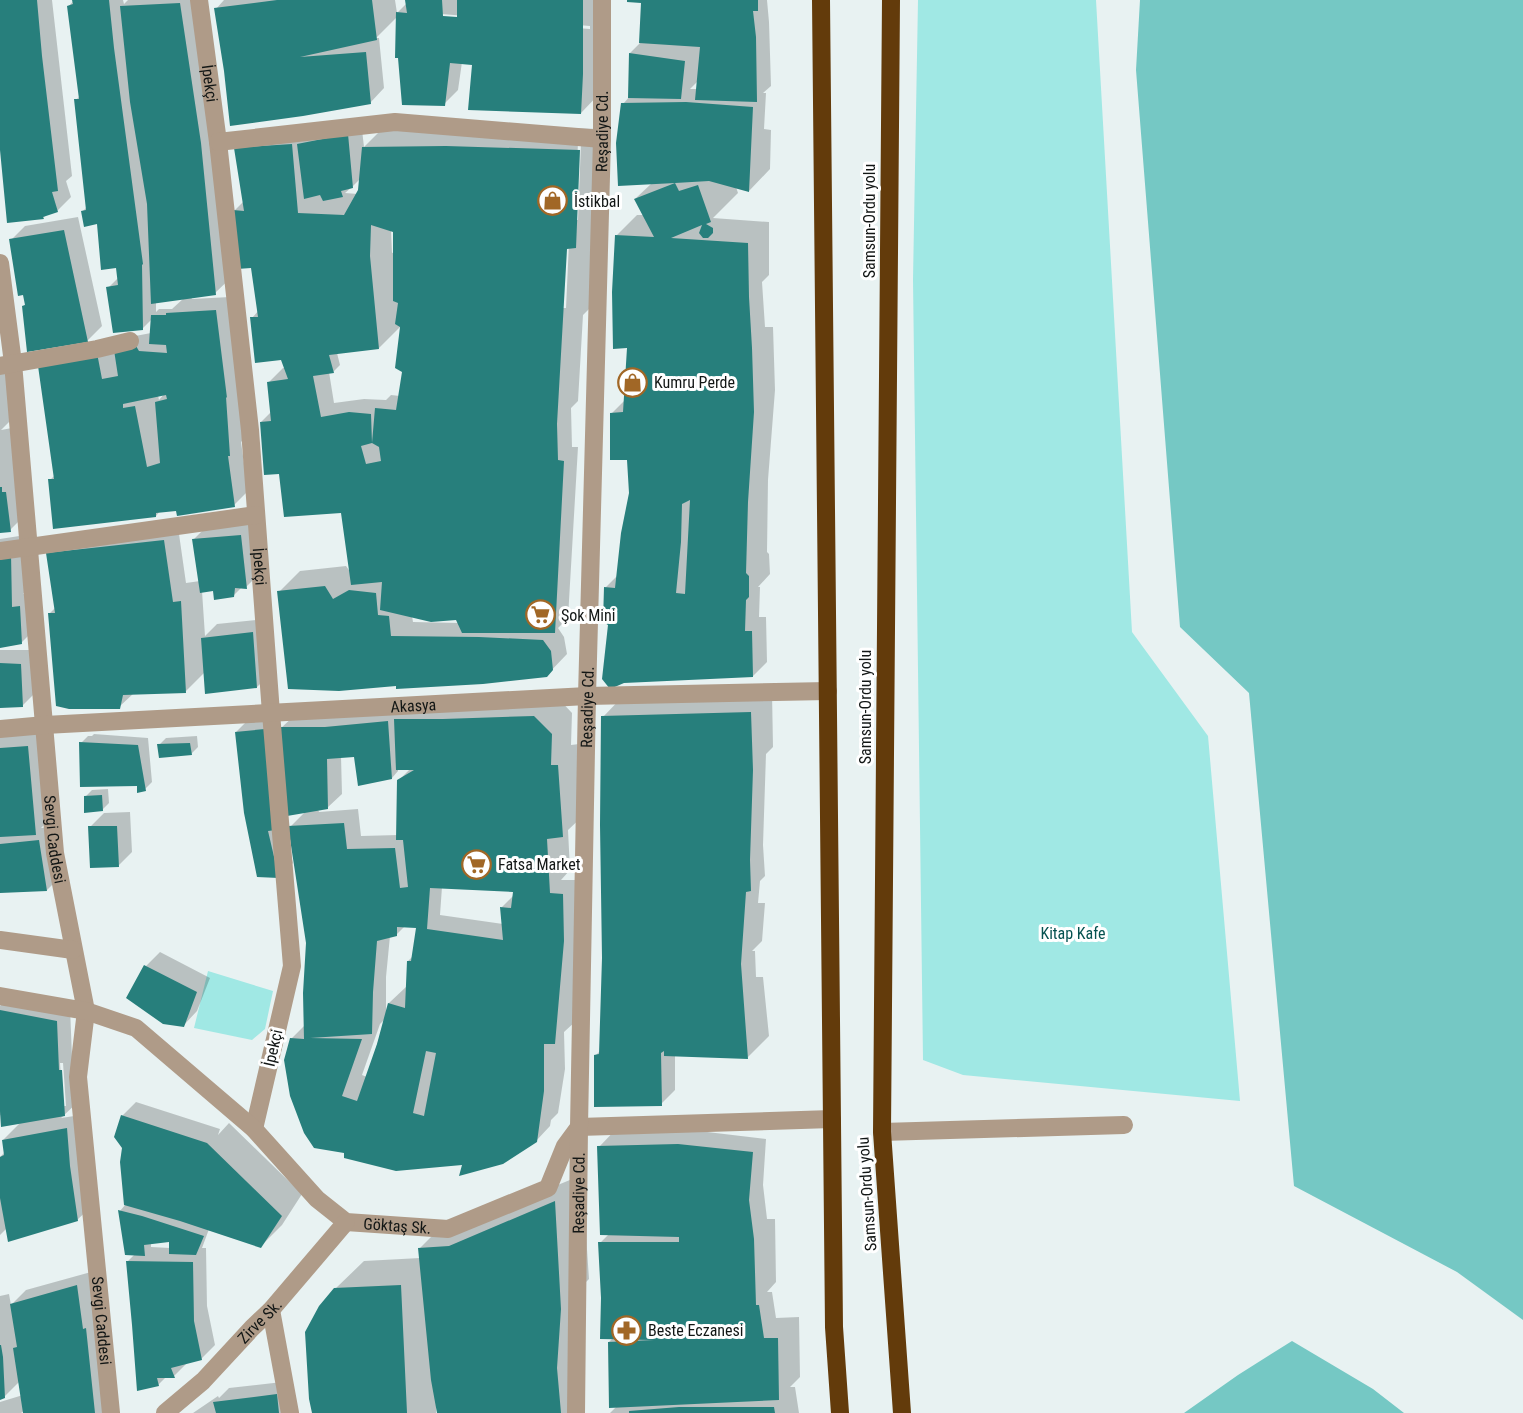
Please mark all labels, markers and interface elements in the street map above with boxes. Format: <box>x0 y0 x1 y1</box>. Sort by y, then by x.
street label: İpekçi <box>198 63 222 103</box>
street label: Reşadiye Cd. <box>592 91 612 172</box>
street label: Samsun-Ordu yolu <box>860 164 879 278</box>
shop icon: İstikbal <box>537 185 569 217</box>
place label: İstikbal <box>574 192 620 211</box>
shop icon: Kumru Perde <box>617 366 649 398</box>
place label: Kumru Perde <box>654 373 735 392</box>
street label: İpekçi <box>249 547 271 586</box>
supermarket icon: Şok Mini <box>524 599 556 631</box>
place label: Şok Mini <box>561 606 615 625</box>
street label: Samsun-Ordu yolu <box>856 650 875 764</box>
street label: Reşadiye Cd. <box>577 666 597 748</box>
street label: Akasya <box>390 695 437 716</box>
street label: Sevgi Caddesi <box>41 794 70 885</box>
supermarket icon: Fatsa Market <box>461 848 493 880</box>
place label: Fatsa Market <box>498 855 581 874</box>
park label: Kitap Kafe <box>1040 924 1106 943</box>
street label: İpekçi <box>260 1028 286 1068</box>
street label: Samsun-Ordu yolu <box>854 1136 880 1252</box>
street label: Reşadiye Cd. <box>568 1152 588 1234</box>
street label: Göktaş Sk. <box>363 1214 432 1237</box>
street label: Sevgi Caddesi <box>88 1276 116 1366</box>
street label: Zirve Sk. <box>233 1295 286 1347</box>
pharmacy icon: Beste Eczanesi <box>611 1314 643 1346</box>
place label: Beste Eczanesi <box>648 1321 744 1340</box>

